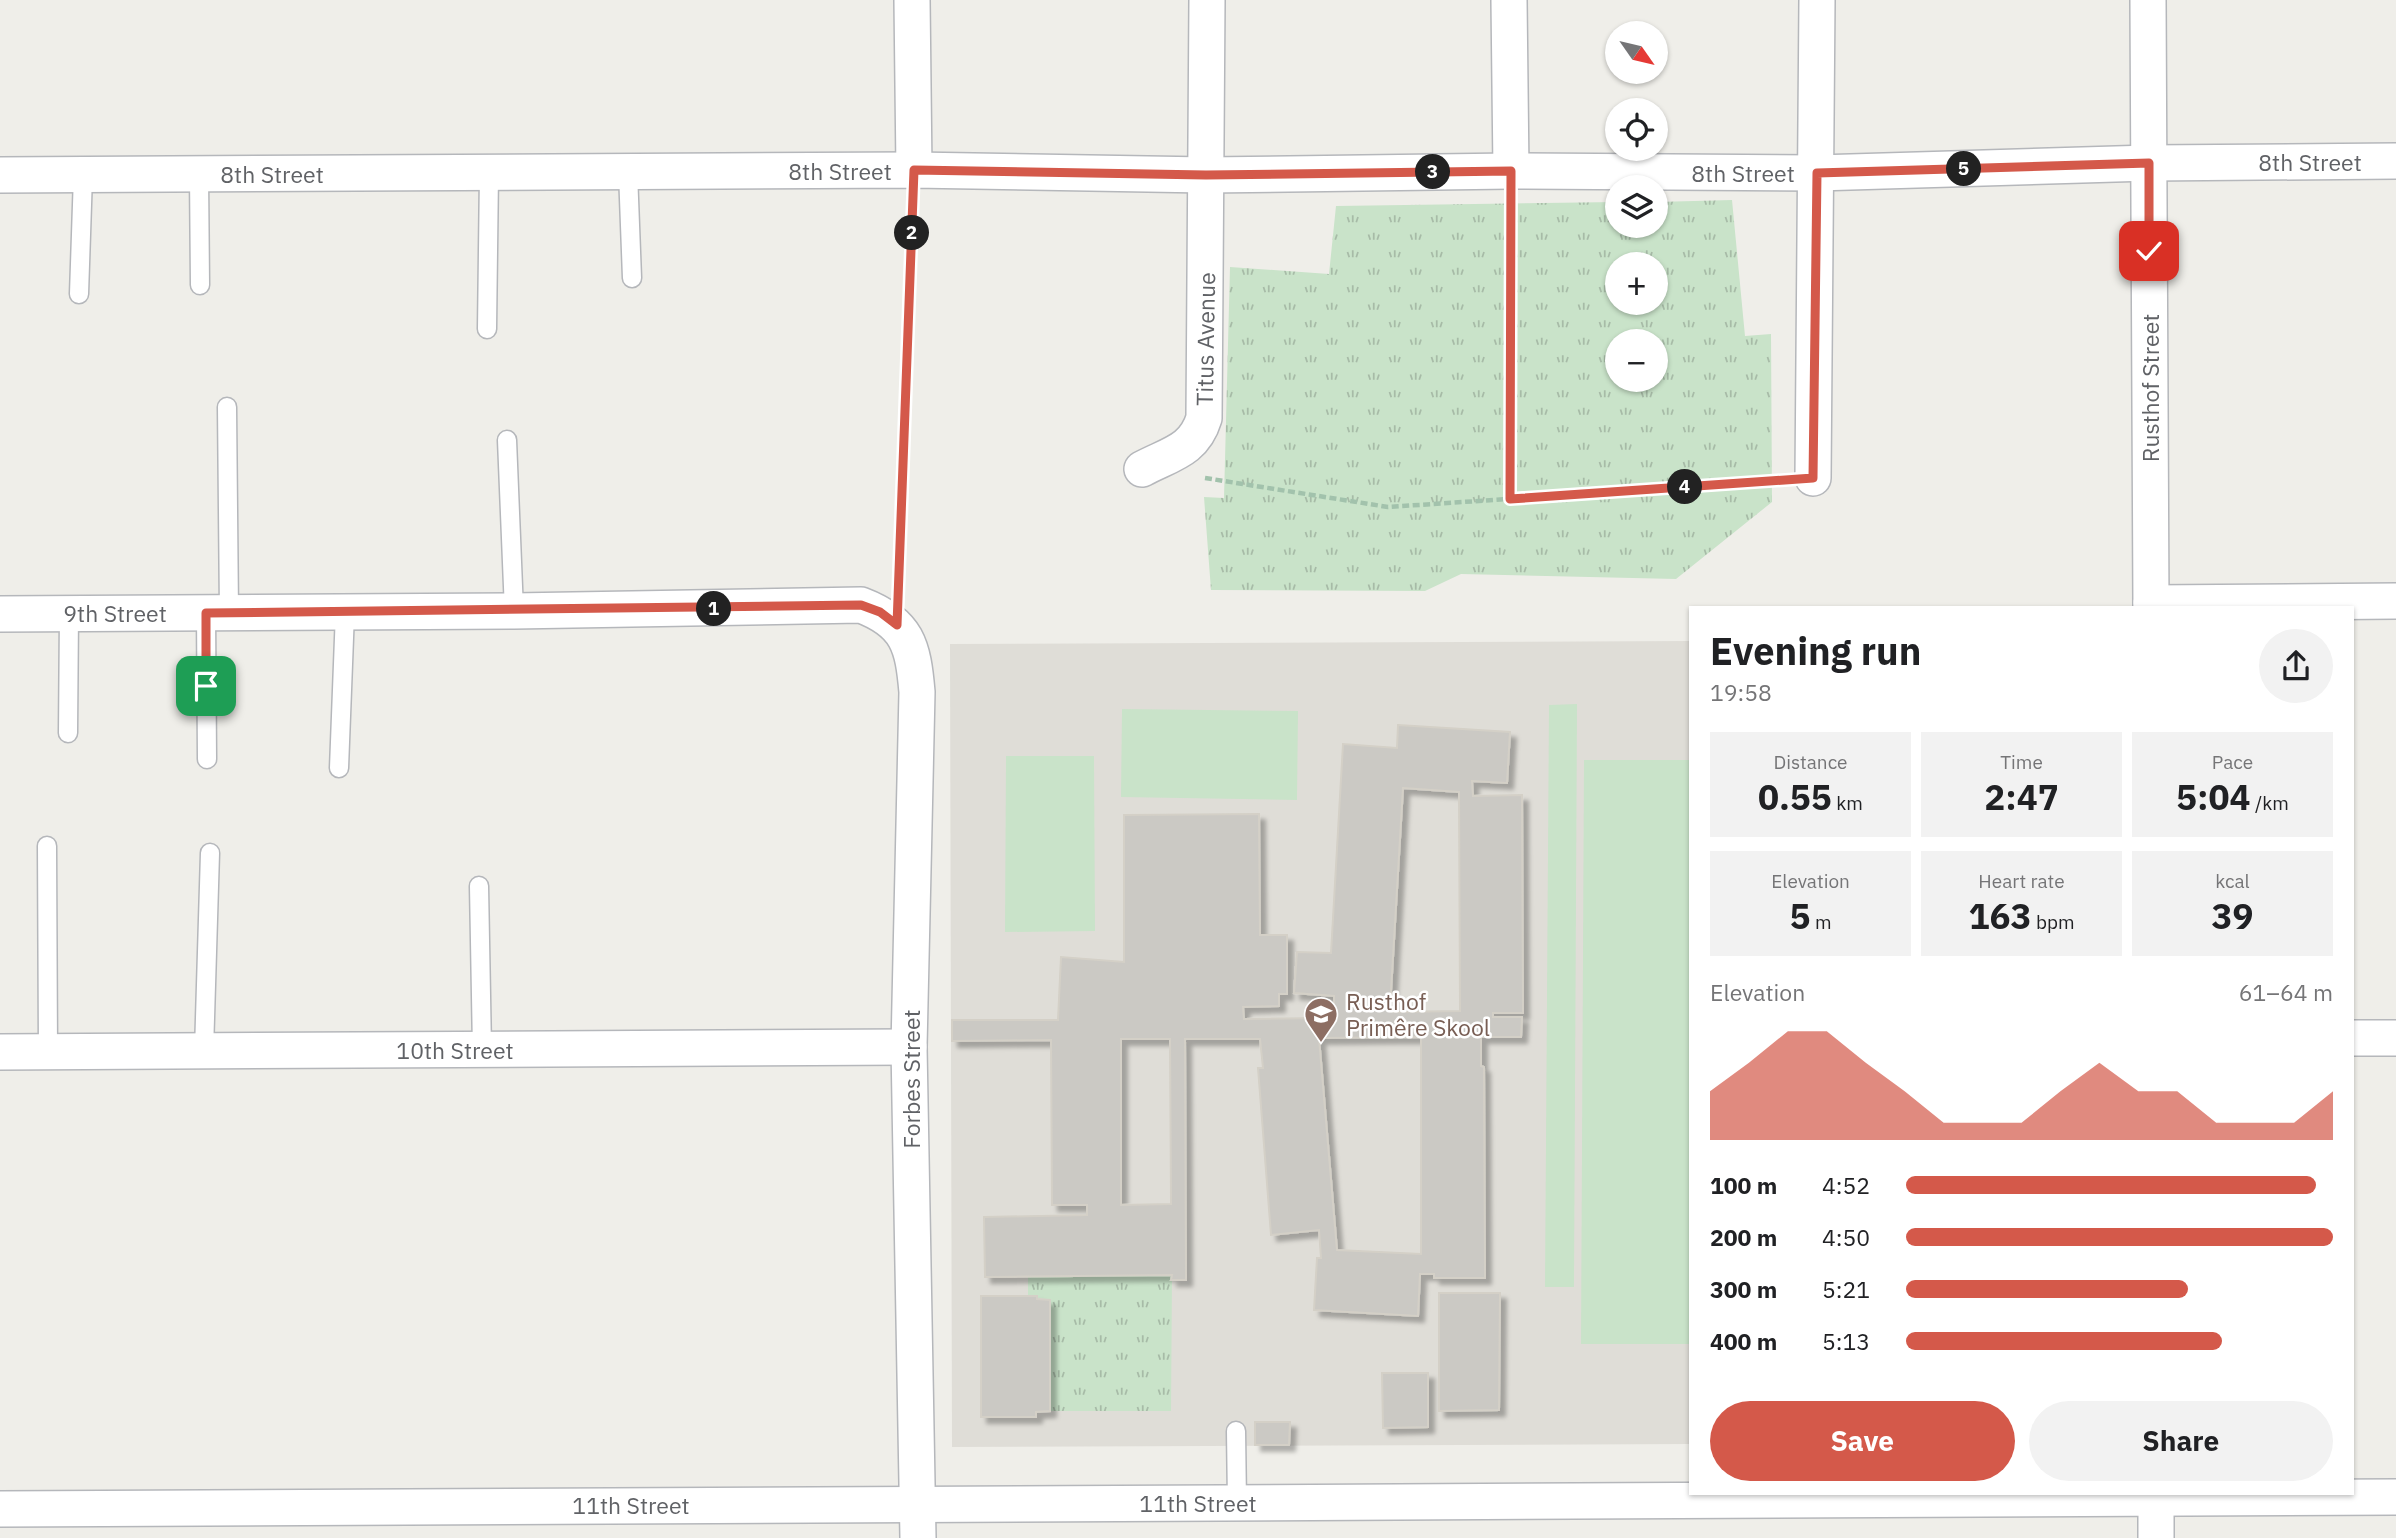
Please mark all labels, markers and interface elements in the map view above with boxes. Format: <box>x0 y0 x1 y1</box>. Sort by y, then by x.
north arrow <box>1605 21 1668 84</box>
map controls <box>1605 21 1668 392</box>
button: locate <box>1605 98 1668 161</box>
street label: 8th Street <box>2258 147 2362 177</box>
pin: 5 <box>1946 152 1982 186</box>
pin: 3 <box>1416 154 1450 190</box>
street label: 8th Street <box>788 156 892 186</box>
text: 5 <box>1958 156 1969 180</box>
street label: 8th Street <box>1691 158 1795 188</box>
street label: 8th Street <box>220 159 324 189</box>
text: 3 <box>1427 159 1438 183</box>
button: layers <box>1605 175 1668 238</box>
pin: 2 <box>894 216 930 250</box>
text: 2 <box>906 220 917 244</box>
pin <box>2119 221 2179 281</box>
icon: check <box>2130 232 2168 270</box>
button: + <box>1605 252 1668 315</box>
street label: Titus Avenue <box>1189 272 1221 406</box>
street label: Rusthof Street <box>2135 314 2165 462</box>
button: − <box>1605 329 1668 392</box>
pin: 4 <box>1668 470 1702 504</box>
text: 4 <box>1679 474 1690 498</box>
pin: 1 <box>696 592 732 626</box>
text: 1 <box>708 596 719 620</box>
street label: 9th Street <box>63 598 167 628</box>
text: Evening run <box>1710 626 1921 675</box>
button: share <box>2259 629 2333 703</box>
pin <box>176 656 236 716</box>
icon: arrive <box>187 667 225 705</box>
text: 19:58 <box>1710 677 1772 707</box>
text: Distance <box>1773 750 1848 774</box>
text: Time <box>2000 750 2043 774</box>
text: Pace <box>2212 750 2253 774</box>
text: 0.55 <box>1758 774 1832 820</box>
text: 2:47 <box>1984 774 2059 820</box>
text: 5:04 <box>2176 774 2251 820</box>
text: km <box>1832 791 1863 815</box>
text: /km <box>2251 791 2289 815</box>
text: Elevation <box>1771 869 1850 893</box>
text: Heart rate <box>1978 869 2065 893</box>
text: kcal <box>2215 869 2250 893</box>
text: 5 <box>1789 893 1810 939</box>
text: 163 <box>1968 893 2031 939</box>
text: 39 <box>2211 893 2254 939</box>
text: m <box>1810 910 1832 934</box>
text: bpm <box>2031 910 2075 934</box>
text: Elevation <box>1710 977 1805 1007</box>
text: 61–64 m <box>2239 977 2333 1007</box>
place label: Rusthof Primêre Skool <box>1346 986 1490 1042</box>
school or university icon: Rusthof Primêre Skool <box>1302 995 1340 1044</box>
street label: Forbes Street <box>896 1009 926 1149</box>
street label: 10th Street <box>396 1035 514 1065</box>
text: 100 m <box>1710 1170 1777 1200</box>
text: 4:52 <box>1822 1170 1870 1200</box>
text: 200 m <box>1710 1222 1777 1252</box>
text: 4:50 <box>1822 1222 1870 1252</box>
text: 300 m <box>1710 1274 1777 1304</box>
text: 5:21 <box>1822 1274 1870 1304</box>
text: 400 m <box>1710 1326 1777 1356</box>
text: 5:13 <box>1822 1326 1870 1356</box>
button: Save <box>1710 1401 2015 1481</box>
button: Share <box>2029 1401 2333 1481</box>
street label: 11th Street <box>1139 1488 1257 1518</box>
street label: 11th Street <box>572 1490 690 1520</box>

